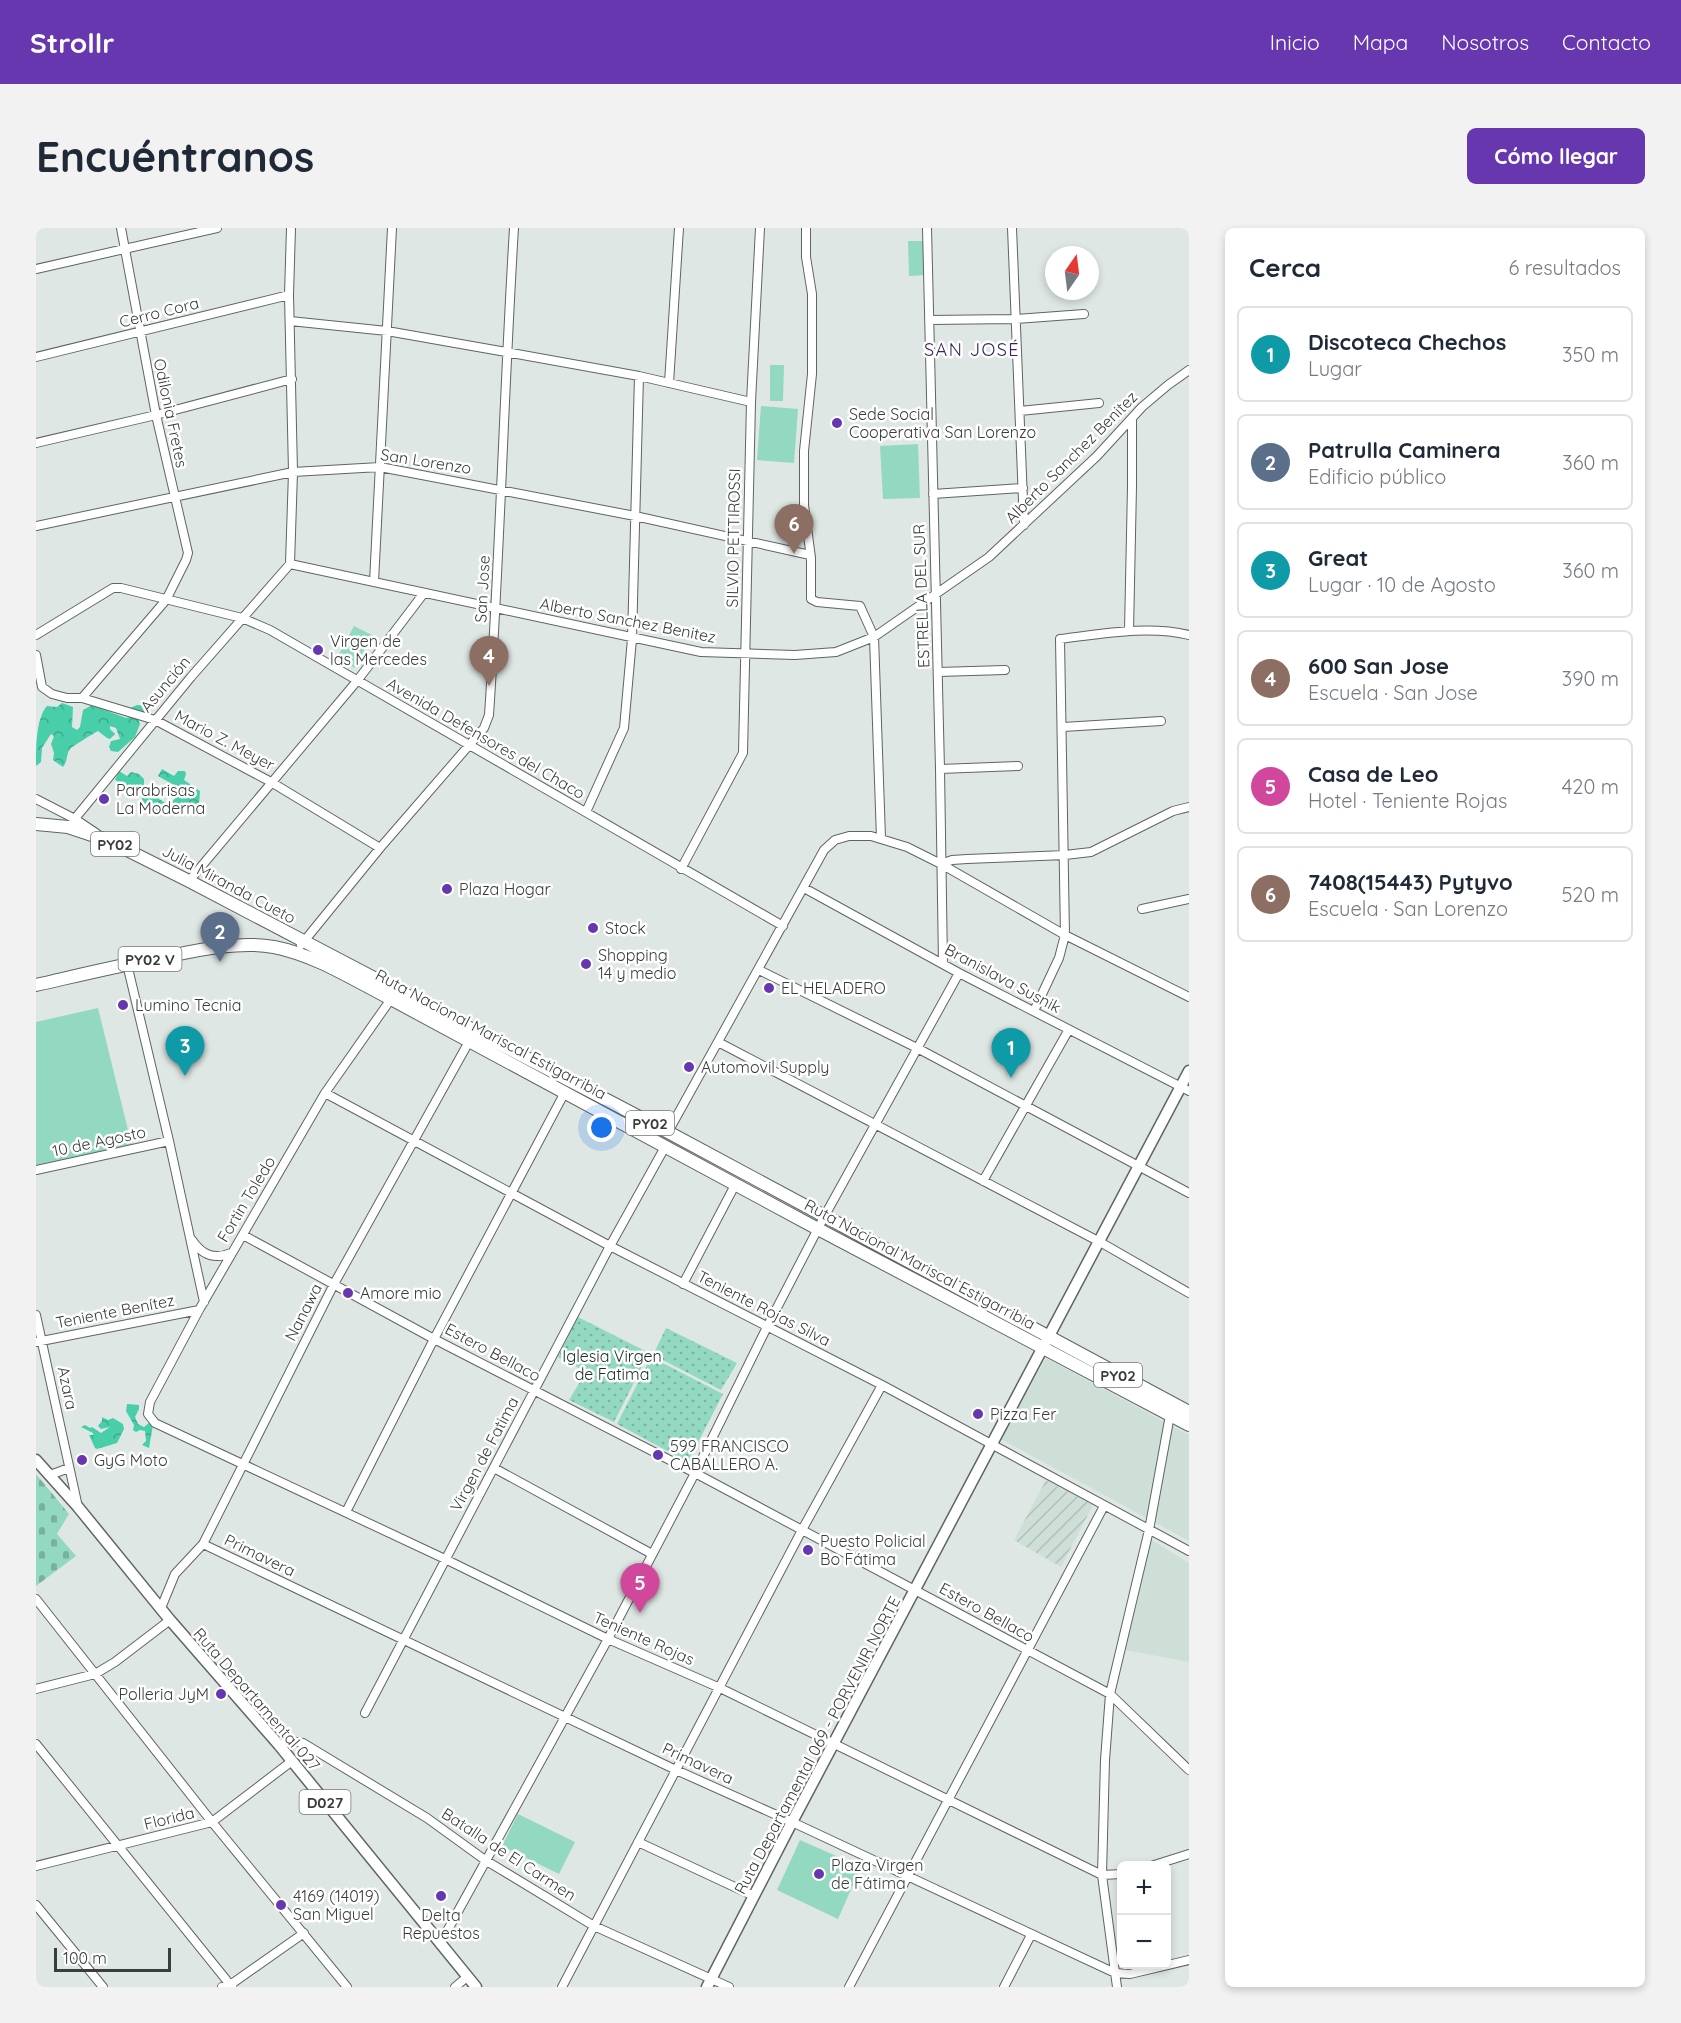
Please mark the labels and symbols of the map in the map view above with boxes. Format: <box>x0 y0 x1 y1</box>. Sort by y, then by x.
north arrow <box>1045 246 1099 300</box>
street label: Cerro Cora <box>117 292 201 332</box>
district label: SAN JOSÉ <box>924 338 1020 361</box>
street label: Odilonia Fretes <box>150 357 192 469</box>
street label: Alberto Sanchez Benitez <box>1001 387 1141 527</box>
place label: Sede Social Cooperativa San Lorenzo <box>849 404 1036 442</box>
marker: Sede Social Cooperativa San Lorenzo <box>830 416 844 430</box>
street label: San Lorenzo <box>379 444 473 478</box>
street label: SILVIO PETTIROSSI <box>722 468 744 608</box>
pin: 6 <box>774 504 813 554</box>
street label: ESTRELLA DEL SUR <box>908 524 934 668</box>
street label: San Jose <box>470 555 494 623</box>
street label: Alberto Sanchez Benitez <box>538 593 718 647</box>
place label: Virgen de las Mercedes <box>330 631 427 669</box>
pin: 4 <box>470 636 508 686</box>
marker: Virgen de las Mercedes <box>311 643 325 657</box>
street label: Asunción <box>136 652 194 716</box>
street label: Avenida Defensores del Chaco <box>383 673 589 803</box>
street label: Mario Z. Meyer <box>172 705 278 775</box>
place label: Parabrisas La Moderna <box>116 780 205 818</box>
marker: Parabrisas La Moderna <box>97 792 111 806</box>
road number: PY02 <box>91 832 139 856</box>
street label: Julia Miranda Cueto <box>159 840 299 928</box>
place label: Plaza Hogar <box>459 879 551 899</box>
marker: Plaza Hogar <box>440 882 454 896</box>
pin: 2 <box>200 912 240 962</box>
place label: Stock <box>605 918 646 938</box>
marker: Stock <box>586 921 600 935</box>
street label: Branislava Susnik <box>941 939 1065 1017</box>
place label: Shopping 14 y medio <box>598 945 676 983</box>
road number: PY02 V <box>118 947 182 971</box>
marker: Shopping 14 y medio <box>579 957 593 971</box>
street label: Ruta Nacional Mariscal Estigarribia <box>372 964 610 1104</box>
place label: EL HELADERO <box>781 978 886 998</box>
marker: EL HELADERO <box>762 981 776 995</box>
place label: Lumino Tecnia <box>135 995 241 1015</box>
marker: Lumino Tecnia <box>116 998 130 1012</box>
pin: 3 <box>166 1026 204 1076</box>
pin: 1 <box>992 1028 1030 1078</box>
place label: Automovil Supply <box>701 1057 829 1077</box>
marker: Automovil Supply <box>682 1060 696 1074</box>
road number: PY02 <box>626 1111 674 1135</box>
your location <box>587 1113 616 1142</box>
street label: 10 de Agosto <box>50 1121 148 1161</box>
street label: Fortin Toledo <box>213 1153 279 1245</box>
street label: Ruta Nacional Mariscal Estigarribia <box>801 1194 1039 1334</box>
street label: Teniente Rojas Silva <box>694 1266 834 1350</box>
street label: Nanawa <box>280 1280 326 1344</box>
place label: Amore mio <box>360 1283 442 1303</box>
marker: Amore mio <box>341 1286 355 1300</box>
street label: Teniente Benítez <box>54 1290 176 1332</box>
street label: Estero Bellaco <box>442 1318 544 1386</box>
park label: Iglesia Virgen de Fatima <box>562 1346 662 1384</box>
road number: PY02 <box>1094 1363 1142 1387</box>
street label: Azara <box>54 1365 82 1411</box>
street label: Virgen de Fatima <box>445 1393 523 1515</box>
place label: Pizza Fer <box>990 1404 1056 1424</box>
marker: Pizza Fer <box>971 1407 985 1421</box>
place label: 599 FRANCISCO CABALLERO A. <box>670 1436 789 1474</box>
marker: 599 FRANCISCO CABALLERO A. <box>651 1448 665 1462</box>
place label: GyG Moto <box>94 1450 168 1470</box>
marker: GyG Moto <box>75 1453 89 1467</box>
street label: Primavera <box>221 1529 299 1581</box>
place label: Puesto Policial Bo Fátima <box>820 1531 926 1569</box>
marker: Puesto Policial Bo Fátima <box>801 1543 815 1557</box>
pin: 5 <box>620 1564 660 1613</box>
street label: Estero Bellaco <box>936 1578 1038 1646</box>
street label: Ruta Departamental 069 - PORVENIR NORTE <box>730 1593 904 1897</box>
street label: Teniente Rojas <box>590 1607 698 1669</box>
street label: Ruta Departamental 027 <box>189 1623 325 1775</box>
place label: Polleria JyM <box>119 1684 209 1704</box>
marker: Polleria JyM <box>214 1687 228 1701</box>
street label: Primavera <box>659 1738 737 1788</box>
road number: D027 <box>300 1790 350 1814</box>
street label: Florida <box>142 1802 196 1834</box>
street label: Batalla de El Carmen <box>438 1803 580 1905</box>
place label: Plaza Virgen de Fátima <box>831 1855 924 1893</box>
marker: Plaza Virgen de Fátima <box>812 1867 826 1881</box>
place label: 4169 (14019) San Miguel <box>293 1886 380 1924</box>
marker: Delta Repuestos <box>434 1889 448 1903</box>
marker: 4169 (14019) San Miguel <box>274 1898 288 1912</box>
place label: Delta Repuestos <box>402 1905 480 1943</box>
scale bar <box>54 1945 171 1972</box>

